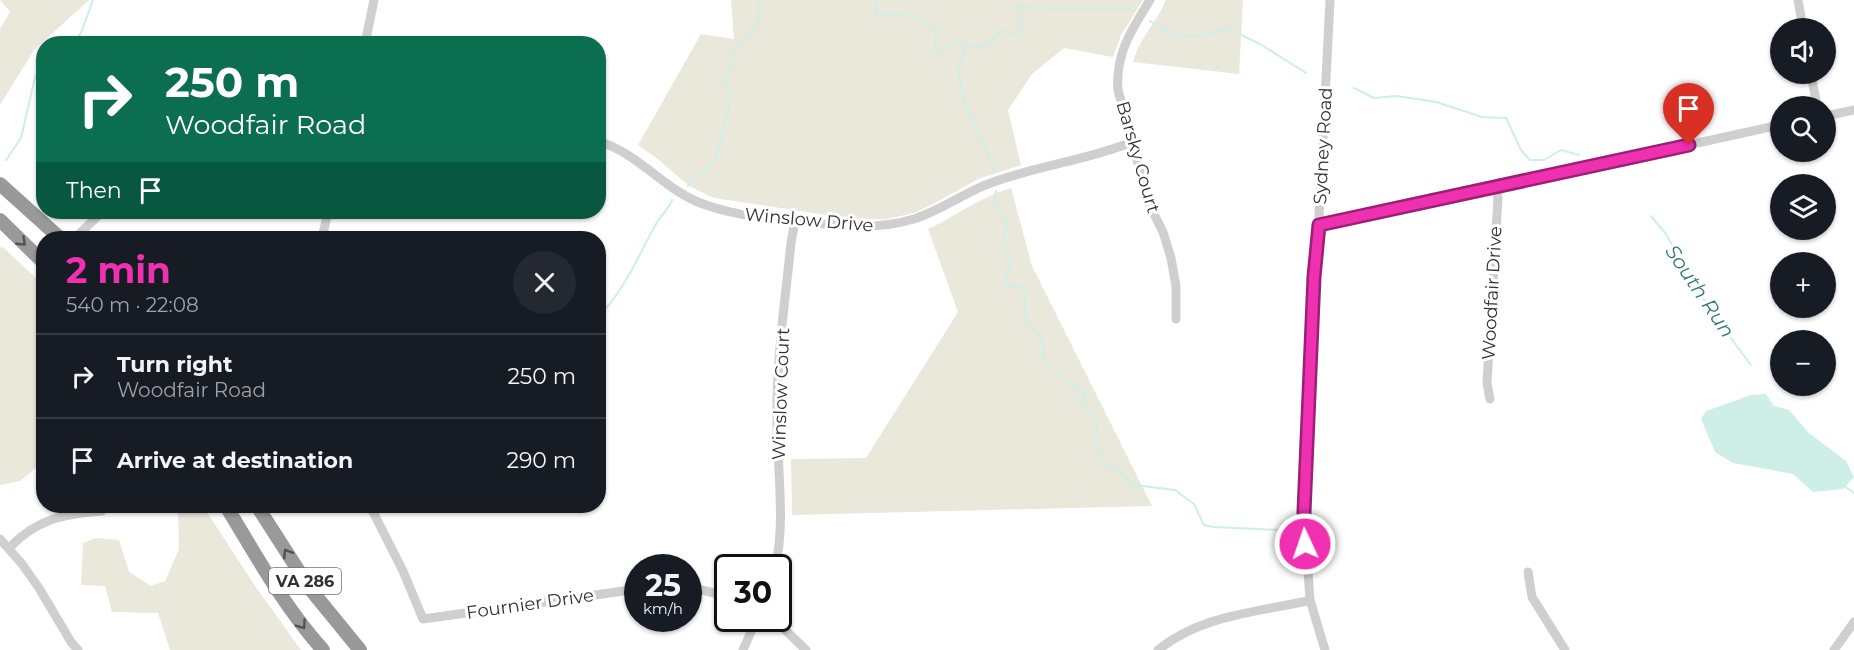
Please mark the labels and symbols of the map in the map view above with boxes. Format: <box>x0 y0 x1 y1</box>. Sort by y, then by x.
pin <box>1663 83 1714 145</box>
street label: Sydney Road <box>1309 87 1337 205</box>
street label: Barsky Court <box>1112 98 1164 216</box>
street label: Winslow Drive <box>744 203 874 237</box>
street label: Woodfair Drive <box>1478 225 1507 361</box>
one-way arrow <box>14 234 25 245</box>
water label: South Run <box>1660 240 1740 342</box>
street label: Winslow Court <box>768 327 794 461</box>
position arrow <box>1273 512 1337 576</box>
one-way arrow <box>283 549 295 559</box>
speed limit sign: 30 <box>714 554 792 632</box>
road number: VA 286 <box>269 568 341 594</box>
street label: Fournier Drive <box>465 584 595 624</box>
one-way arrow <box>295 619 306 630</box>

